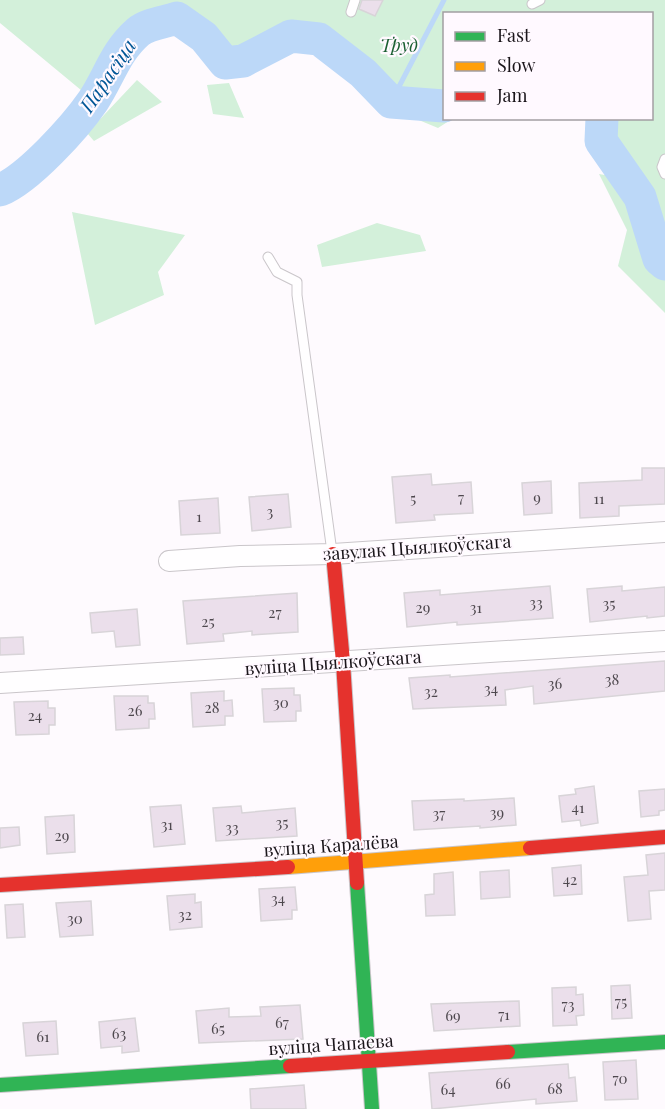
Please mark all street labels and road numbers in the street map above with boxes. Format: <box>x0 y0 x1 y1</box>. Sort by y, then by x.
street label: завулак Цыялкоўскага <box>322 528 512 566</box>
street label: вуліца Цыялкоўскага <box>244 644 422 680</box>
street label: вуліца Каралёва <box>263 828 399 862</box>
street label: вуліца Чапаева <box>267 1028 394 1060</box>

